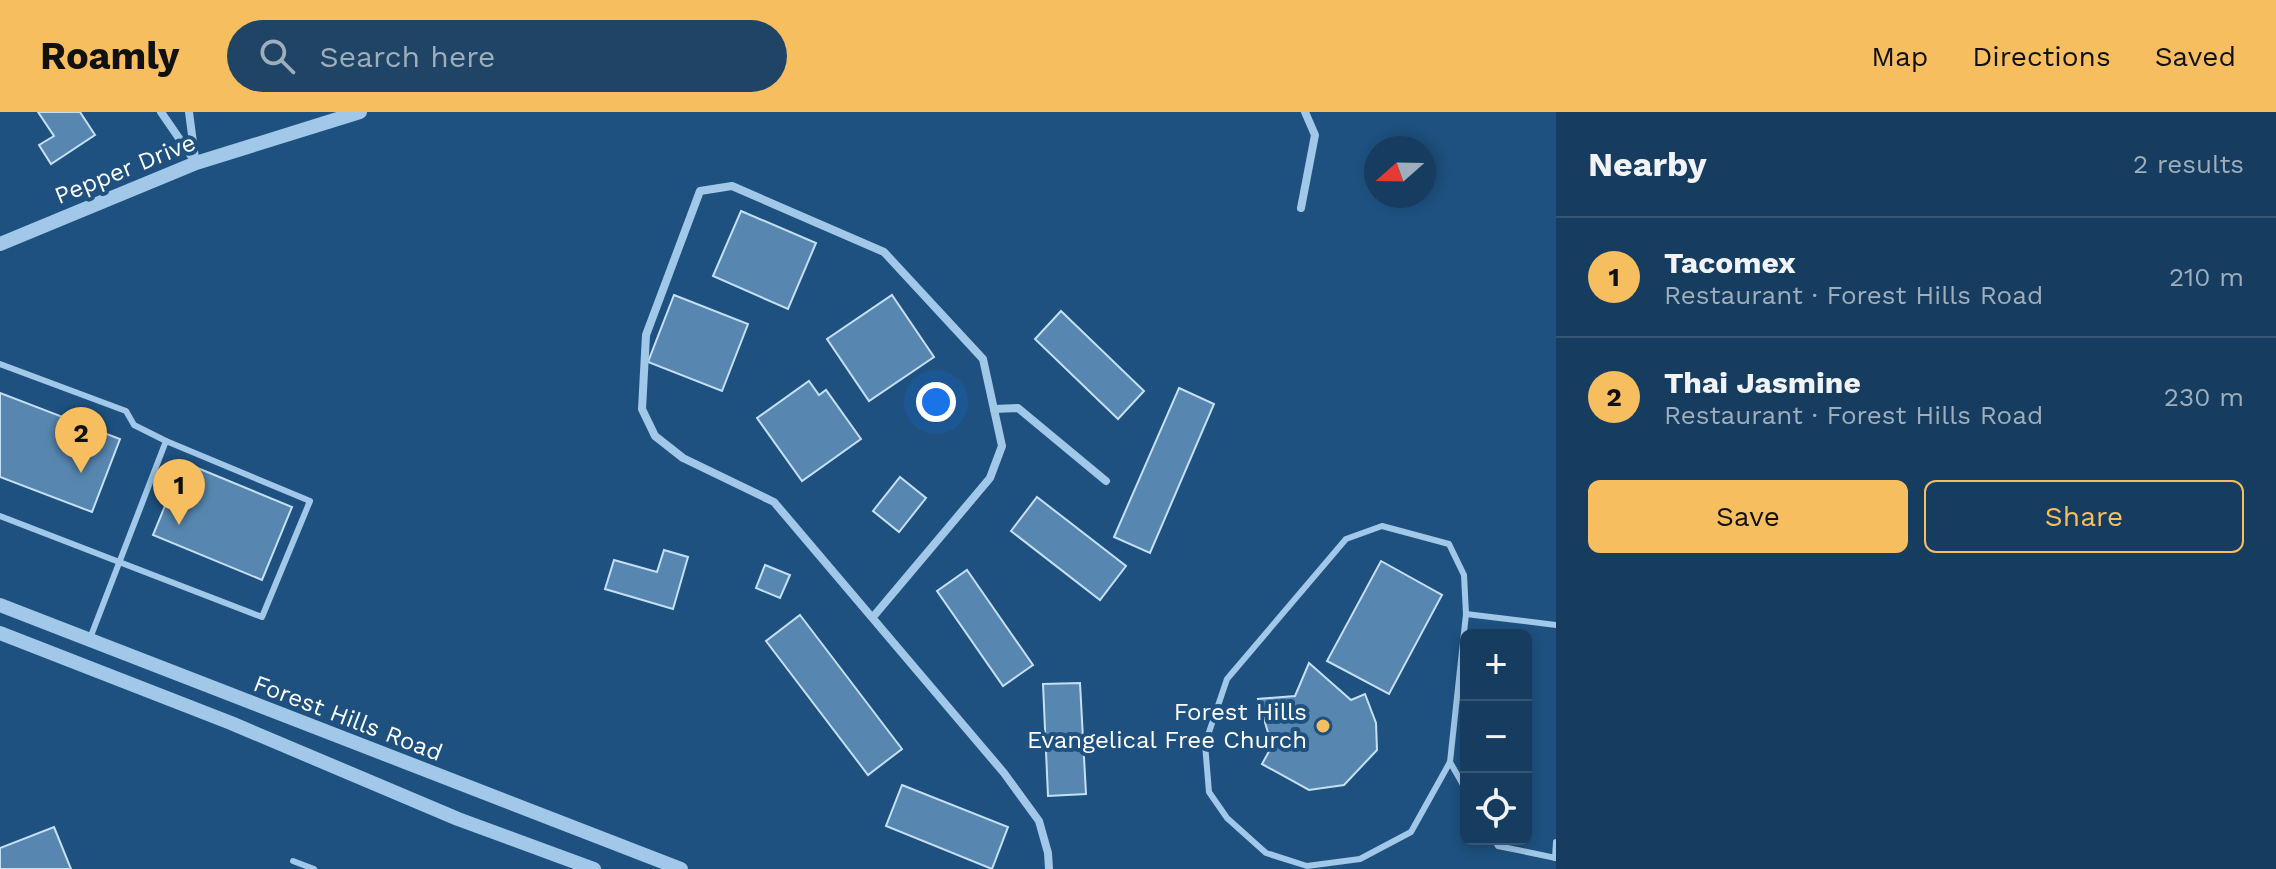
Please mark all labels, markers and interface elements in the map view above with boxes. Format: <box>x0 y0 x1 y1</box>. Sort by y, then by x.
search box <box>227 20 787 92</box>
text: Roamly <box>40 34 179 78</box>
icon: search <box>255 34 299 78</box>
text: Search here <box>319 39 495 74</box>
text: Map <box>1871 40 1928 73</box>
text: Directions <box>1972 40 2111 73</box>
text: Saved <box>2155 40 2236 73</box>
street label: Pepper Drive <box>51 128 199 210</box>
north arrow <box>1364 136 1436 208</box>
text: Nearby <box>1588 144 1707 184</box>
text: 2 results <box>2133 149 2244 179</box>
text: Tacomex <box>1664 245 1796 280</box>
text: 1 <box>1608 262 1620 292</box>
text: 210 m <box>2169 262 2244 292</box>
text: Restaurant · Forest Hills Road <box>1664 280 2043 310</box>
text: Thai Jasmine <box>1664 365 1861 400</box>
your location <box>916 382 956 422</box>
text: 2 <box>1606 382 1622 412</box>
text: 230 m <box>2164 382 2244 412</box>
text: Restaurant · Forest Hills Road <box>1664 400 2043 430</box>
pin: 2 <box>55 407 107 473</box>
pin: 1 <box>153 459 205 525</box>
button: Save <box>1588 480 1908 553</box>
button: Share <box>1924 480 2244 553</box>
map controls <box>1460 629 1532 845</box>
button: + <box>1460 629 1532 701</box>
street label: Forest Hills Road <box>250 669 446 767</box>
place label: Forest Hills Evangelical Free Church <box>1027 698 1307 754</box>
button: − <box>1460 701 1532 773</box>
marker: Forest Hills Evangelical Free Church <box>1314 717 1332 735</box>
button: locate <box>1460 773 1532 845</box>

